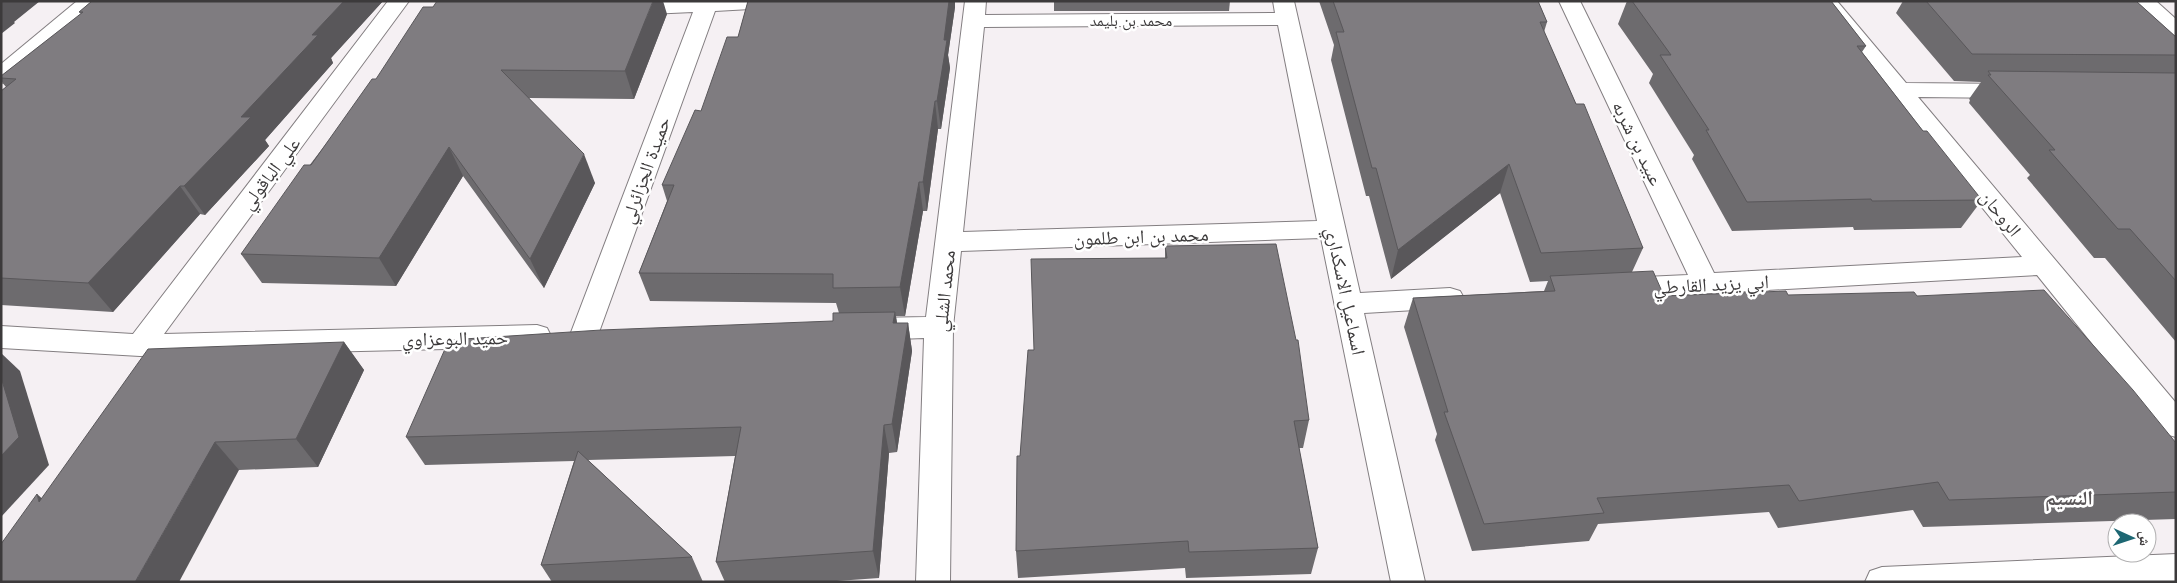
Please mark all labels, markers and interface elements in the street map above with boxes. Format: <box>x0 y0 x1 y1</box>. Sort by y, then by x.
street label: محمد بن بليمد <box>1090 10 1172 31</box>
street label: عبيد بن شربه <box>1607 97 1669 190</box>
street label: حميدة الجزائرلي <box>615 113 679 228</box>
street label: علي الباقولي <box>235 131 308 217</box>
street label: الروحان <box>1975 185 2027 241</box>
street label: محمد بن ابن طلمون <box>1073 222 1209 250</box>
street label: اسماعيل الاسكداري <box>1317 225 1371 358</box>
street label: محمد الشلي <box>928 249 964 333</box>
street label: ابي يزيد القارطي <box>1652 269 1770 303</box>
street label: حميد البوعزاوي <box>402 325 508 355</box>
district label: النسيم <box>2045 485 2093 512</box>
north arrow <box>2107 513 2157 563</box>
text: ش <box>2136 531 2154 547</box>

